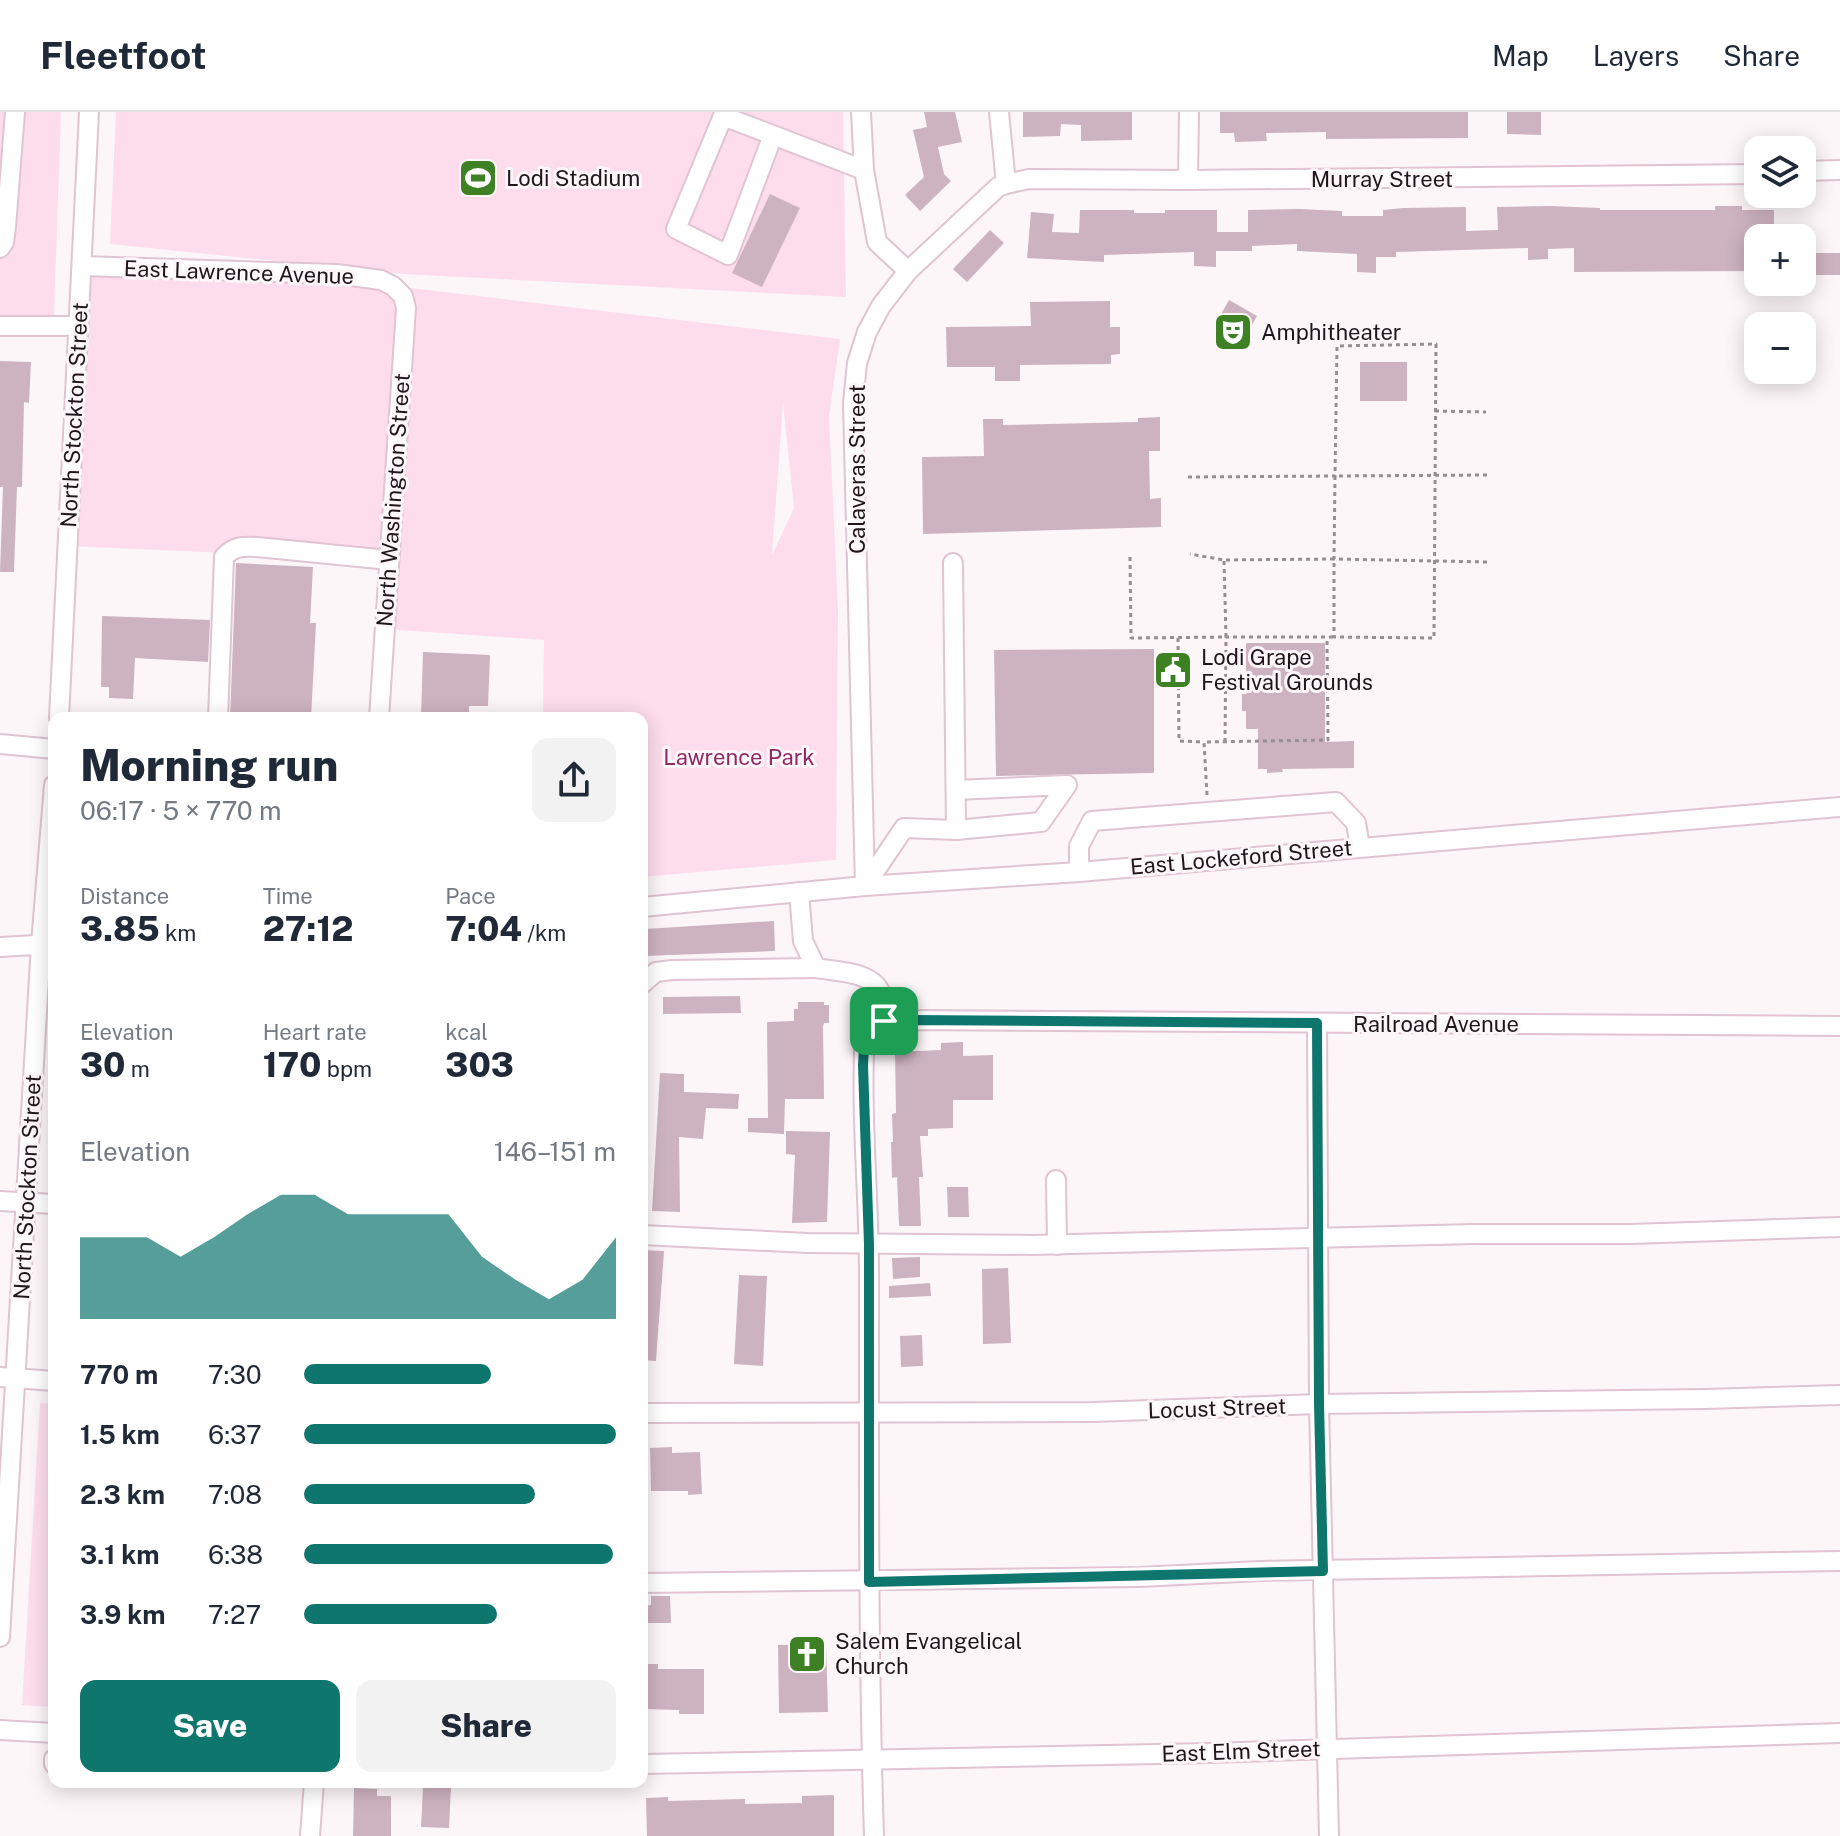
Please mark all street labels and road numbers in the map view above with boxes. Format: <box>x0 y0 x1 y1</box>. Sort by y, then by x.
street label: Murray Street <box>1311 166 1453 192</box>
street label: East Lawrence Avenue <box>123 255 355 289</box>
street label: North Stockton Street <box>55 302 93 528</box>
street label: North Washington Street <box>371 372 415 628</box>
street label: Calaveras Street <box>844 384 870 554</box>
street label: East Lockeford Street <box>1129 834 1353 880</box>
street label: Railroad Avenue <box>1353 1011 1519 1037</box>
street label: North Stockton Street <box>8 1074 46 1300</box>
street label: Locust Street <box>1147 1393 1287 1423</box>
street label: East Elm Street <box>1161 1735 1321 1767</box>

